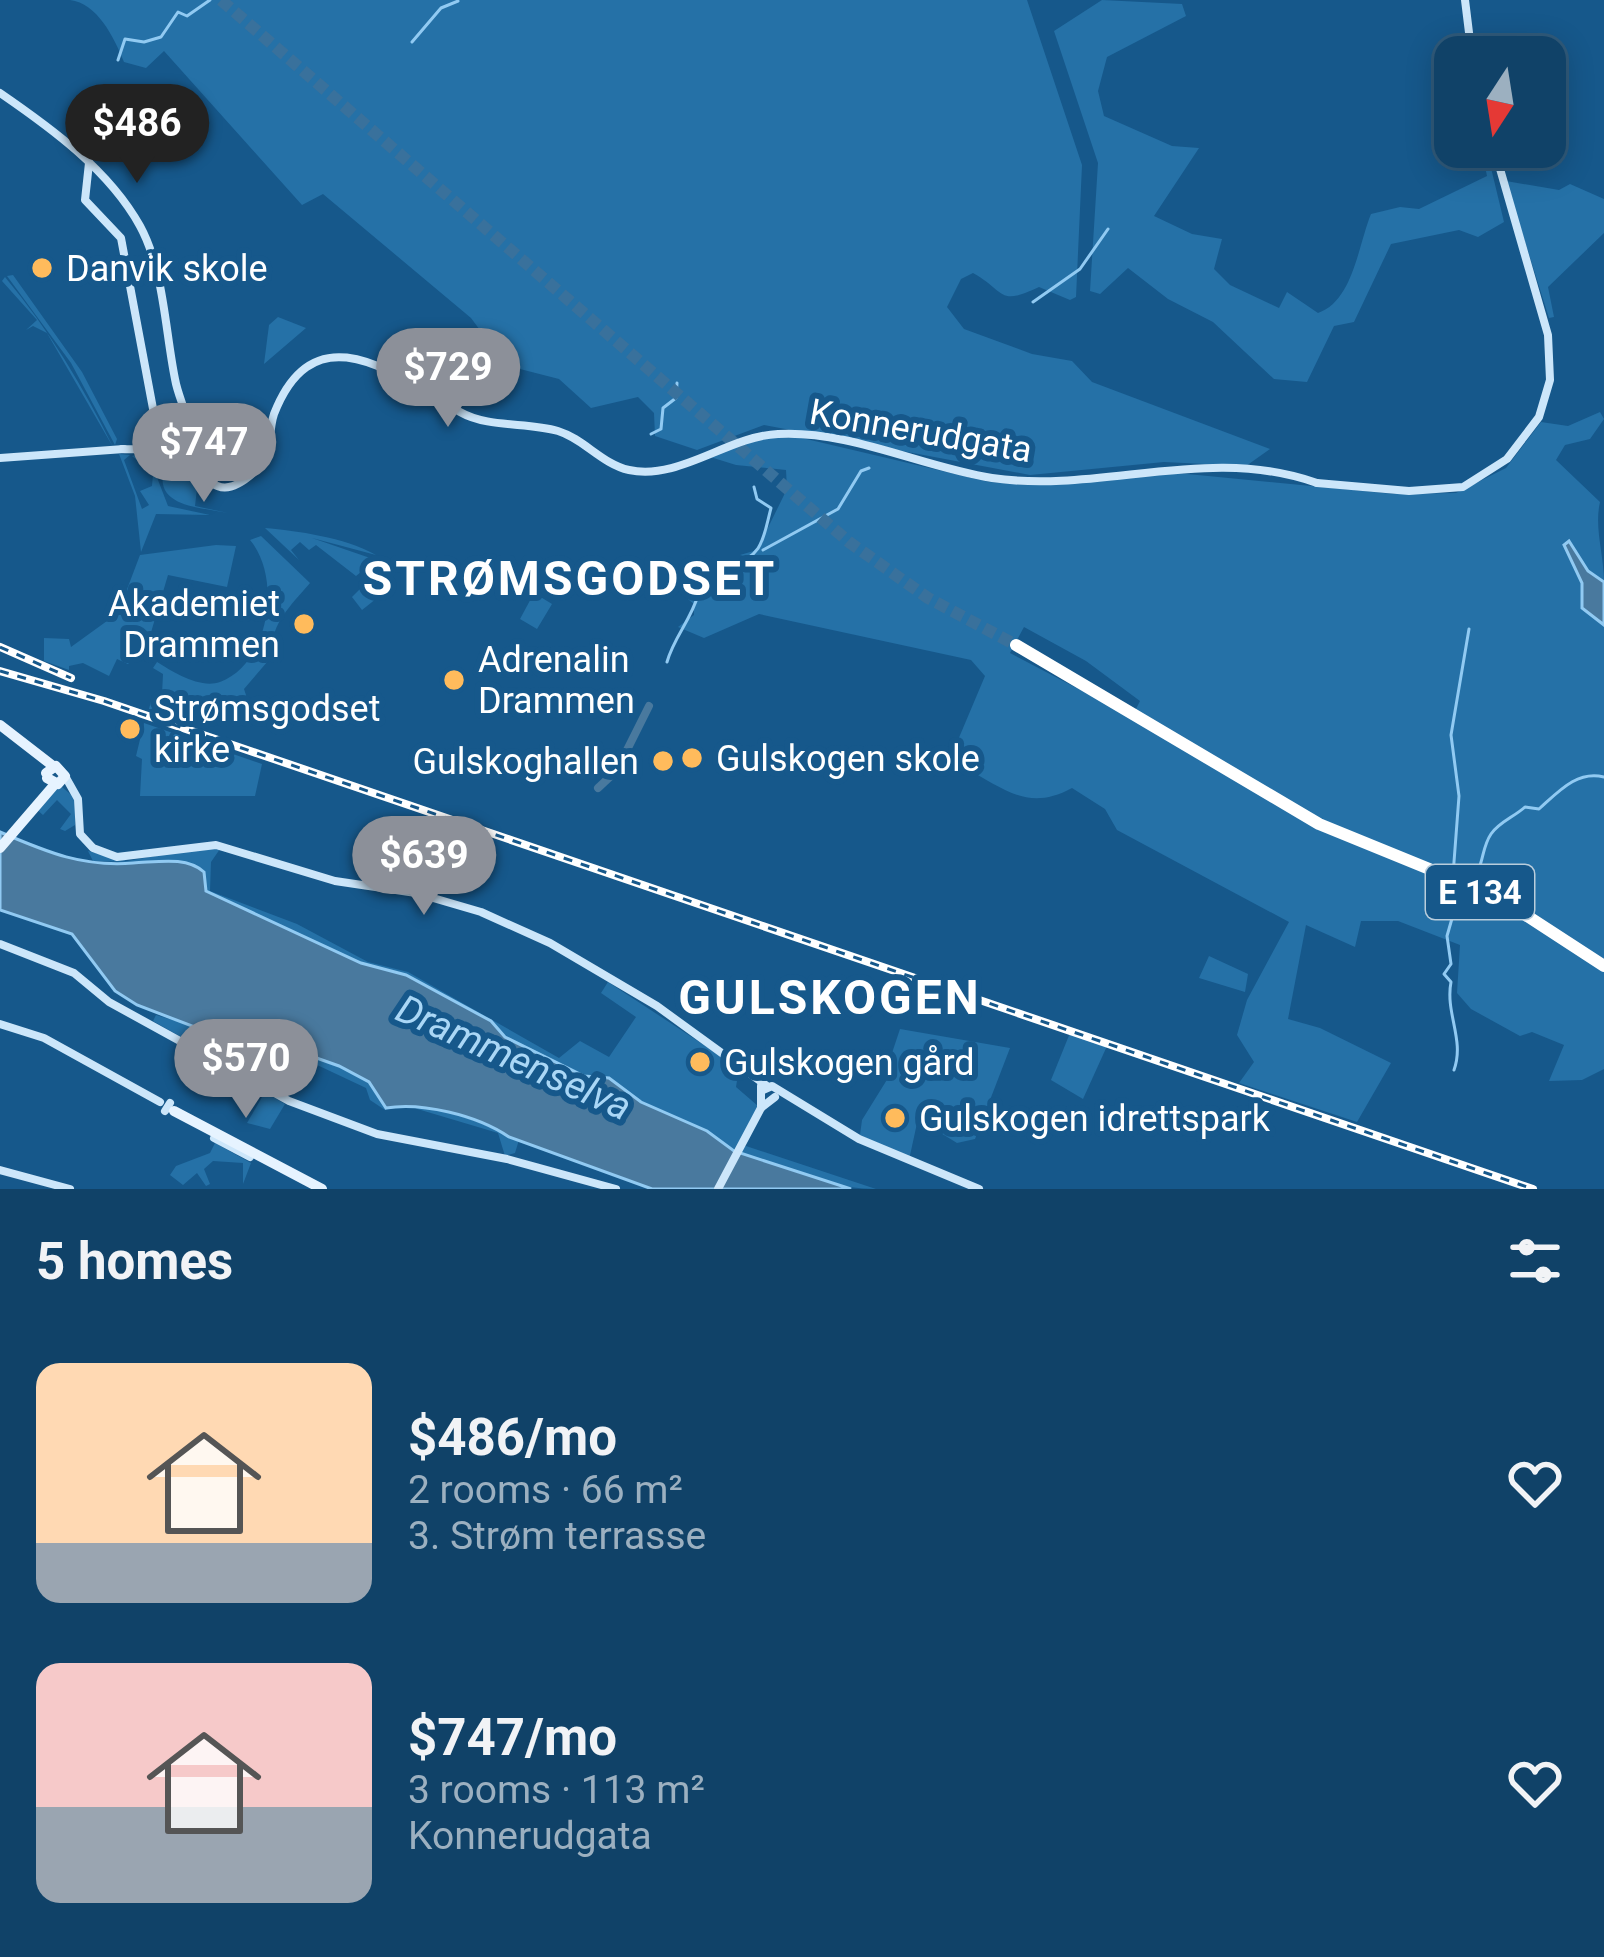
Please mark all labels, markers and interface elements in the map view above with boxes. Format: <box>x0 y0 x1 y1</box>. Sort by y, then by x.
north arrow <box>1434 36 1566 168</box>
map controls <box>1434 36 1566 168</box>
pin: $486 <box>66 84 208 186</box>
text: $486 <box>92 100 182 146</box>
place label: Danvik skole <box>66 248 268 290</box>
marker: Danvik skole <box>29 255 55 281</box>
pin: $729 <box>377 328 519 430</box>
text: $729 <box>403 344 493 390</box>
street label: Konnerudgata <box>806 391 1035 471</box>
pin: $747 <box>133 403 275 505</box>
text: $747 <box>159 419 249 465</box>
district label: STRØMSGODSET <box>363 550 777 607</box>
place label: Akademiet Drammen <box>108 583 280 666</box>
marker: Akademiet Drammen <box>291 611 317 637</box>
place label: Adrenalin Drammen <box>478 639 635 722</box>
marker: Adrenalin Drammen <box>441 667 467 693</box>
place label: Strømsgodset kirke <box>154 688 380 771</box>
marker: Strømsgodset kirke <box>117 716 143 742</box>
place label: Gulskogen skole <box>716 738 980 780</box>
place label: Gulskoghallen <box>412 741 639 783</box>
marker: Gulskogen skole <box>679 745 705 771</box>
marker: Gulskoghallen <box>650 748 676 774</box>
pin: $639 <box>353 816 495 918</box>
text: $639 <box>379 832 469 878</box>
road number: E 134 <box>1426 865 1534 919</box>
district label: GULSKOGEN <box>678 969 982 1026</box>
water label: Drammenselva <box>389 986 638 1130</box>
pin: $570 <box>175 1019 317 1121</box>
text: $570 <box>201 1035 291 1081</box>
place label: Gulskogen gård <box>724 1042 975 1084</box>
marker: Gulskogen gård <box>687 1049 713 1075</box>
place label: Gulskogen idrettspark <box>919 1098 1271 1140</box>
marker: Gulskogen idrettspark <box>882 1105 908 1131</box>
icon: filters <box>1502 1228 1568 1294</box>
text: 5 homes <box>36 1232 233 1291</box>
text: $486/mo <box>408 1408 617 1467</box>
icon: home <box>132 1411 276 1555</box>
icon: heart <box>1502 1450 1568 1516</box>
text: 2 rooms · 66 m² <box>408 1467 683 1513</box>
text: 3. Strøm terrasse <box>408 1513 706 1559</box>
text: $747/mo <box>408 1708 617 1767</box>
icon: home <box>132 1711 276 1855</box>
icon: heart <box>1502 1750 1568 1816</box>
text: 3 rooms · 113 m² <box>408 1767 705 1813</box>
text: Konnerudgata <box>408 1813 652 1859</box>

